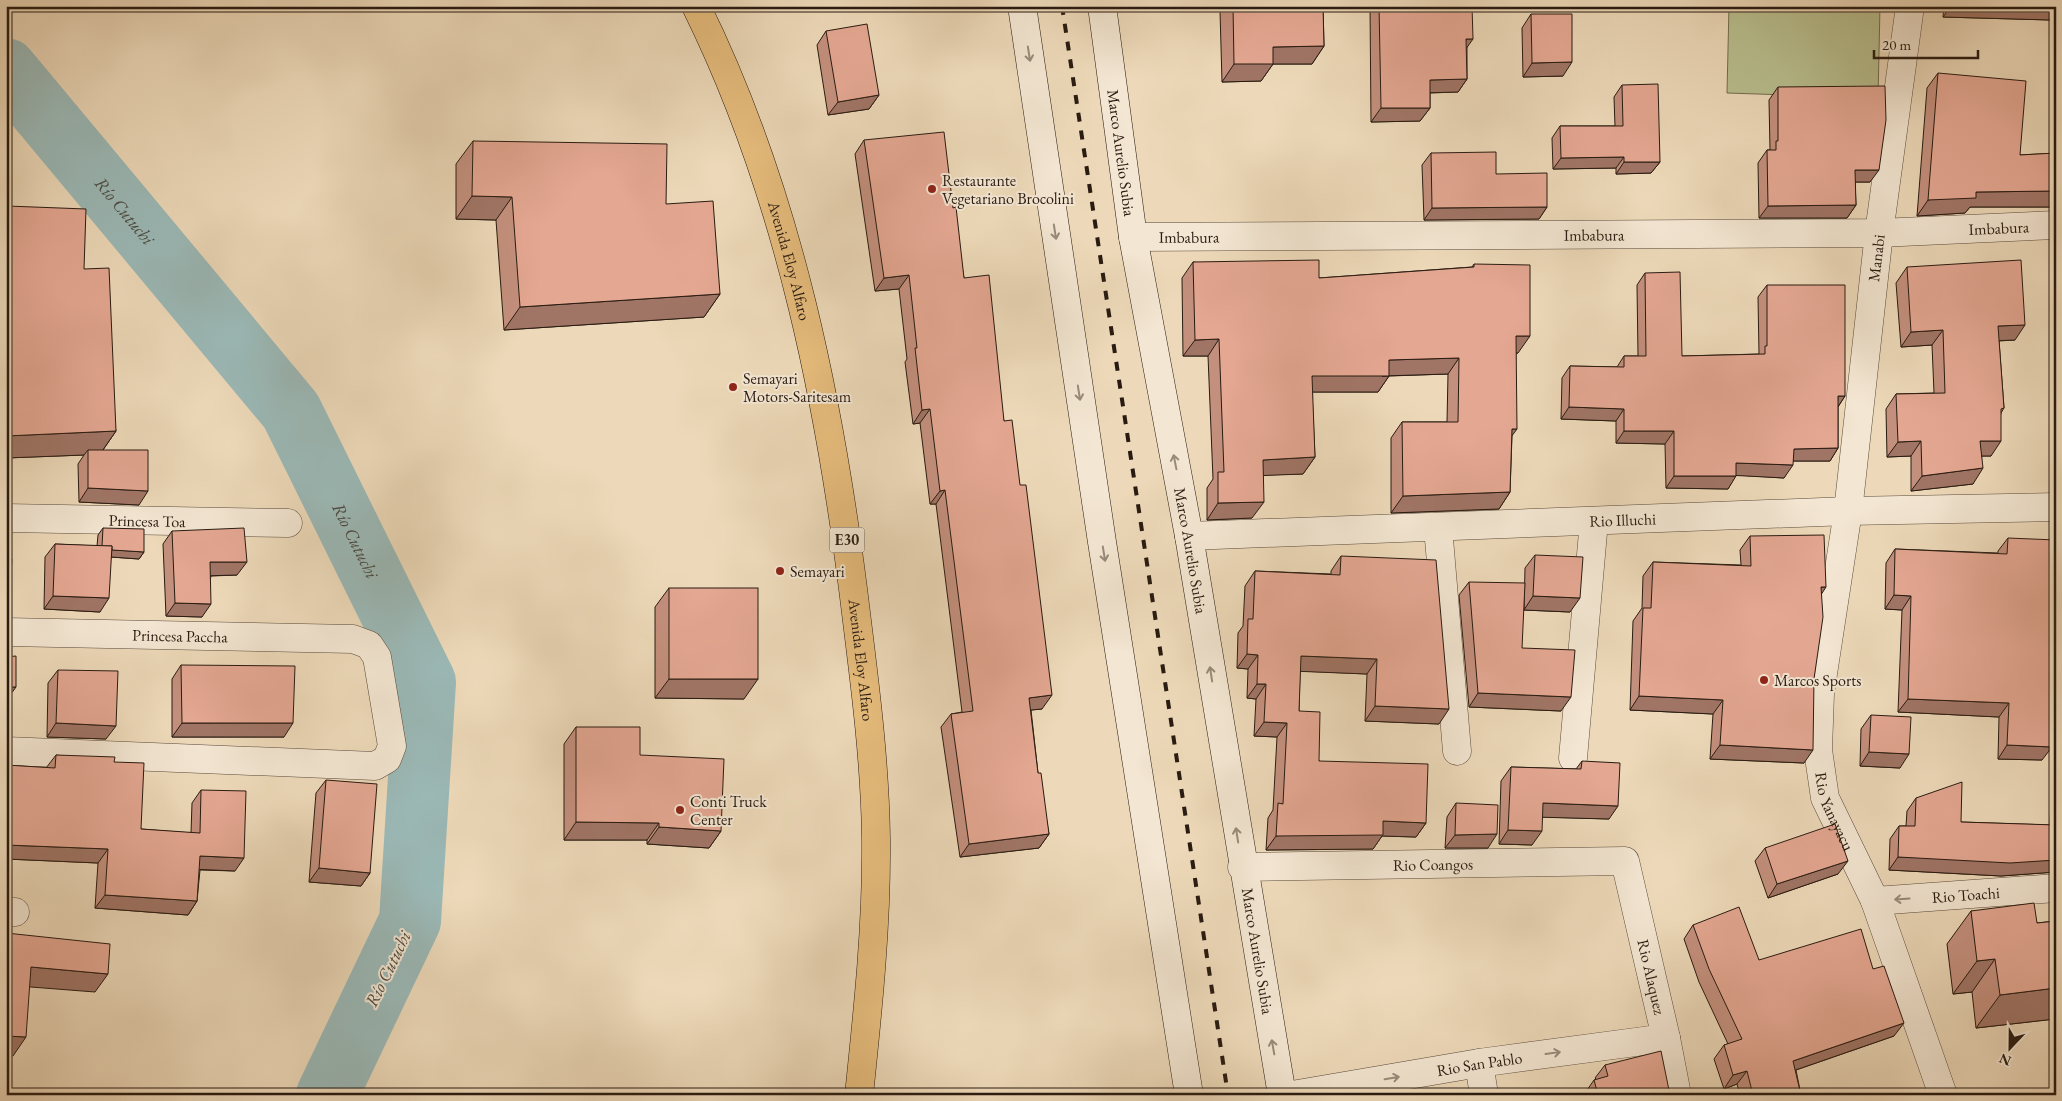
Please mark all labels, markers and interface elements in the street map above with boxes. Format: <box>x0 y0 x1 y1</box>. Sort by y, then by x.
scale bar <box>1874 28 1978 60</box>
text: 20 m <box>1882 35 1911 54</box>
one-way arrow <box>1024 46 1034 62</box>
street label: Marco Aurelio Subia <box>1102 88 1140 218</box>
place label: Restaurante Vegetariano Brocolini <box>942 170 1074 209</box>
water label: Río Cutuchi <box>90 172 160 250</box>
marker: Restaurante Vegetariano Brocolini <box>926 183 938 195</box>
street label: Avenida Eloy Alfaro <box>763 198 816 323</box>
street label: Imbabura <box>1968 216 2030 240</box>
one-way arrow <box>1051 224 1061 240</box>
street label: Imbabura <box>1564 224 1625 246</box>
street label: Imbabura <box>1159 227 1220 248</box>
street label: Manabi <box>1863 233 1890 283</box>
place label: Semayari Motors-Saritesam <box>743 368 852 407</box>
marker: Semayari Motors-Saritesam <box>727 381 739 393</box>
one-way arrow <box>1075 385 1085 401</box>
one-way arrow <box>1170 455 1179 471</box>
street label: Marco Aurelio Subia <box>1169 486 1212 616</box>
water label: Río Cutuchi <box>327 499 384 583</box>
street label: Rio Illuchi <box>1589 508 1657 532</box>
street label: Princesa Toa <box>108 510 186 532</box>
road number: E30 <box>830 528 864 552</box>
one-way arrow <box>1099 546 1109 562</box>
place label: Semayari <box>790 561 845 582</box>
marker: Semayari <box>774 565 786 577</box>
street label: Avenida Eloy Alfaro <box>843 597 879 722</box>
street label: Princesa Paccha <box>132 625 229 647</box>
one-way arrow <box>1206 667 1216 683</box>
place label: Marcos Sports <box>1774 670 1862 691</box>
marker: Marcos Sports <box>1758 674 1770 686</box>
street label: Rio Yanayacu <box>1810 771 1859 855</box>
place label: Conti Truck Center <box>690 791 767 830</box>
marker: Conti Truck Center <box>674 804 686 816</box>
one-way arrow <box>1232 827 1242 843</box>
street label: Rio Coangos <box>1393 853 1473 876</box>
street label: Rio Toachi <box>1931 882 2001 908</box>
street label: Marco Aurelio Subia <box>1237 886 1278 1016</box>
one-way arrow <box>1895 894 1911 904</box>
water label: Río Cutuchi <box>359 926 416 1011</box>
street label: Rio Alaquez <box>1632 937 1670 1017</box>
north arrow <box>1984 1024 2034 1074</box>
one-way arrow <box>1268 1039 1278 1055</box>
street label: Rio San Pablo <box>1435 1047 1524 1081</box>
one-way arrow <box>1544 1048 1560 1058</box>
text: N <box>1996 1049 2014 1071</box>
one-way arrow <box>1384 1072 1400 1082</box>

